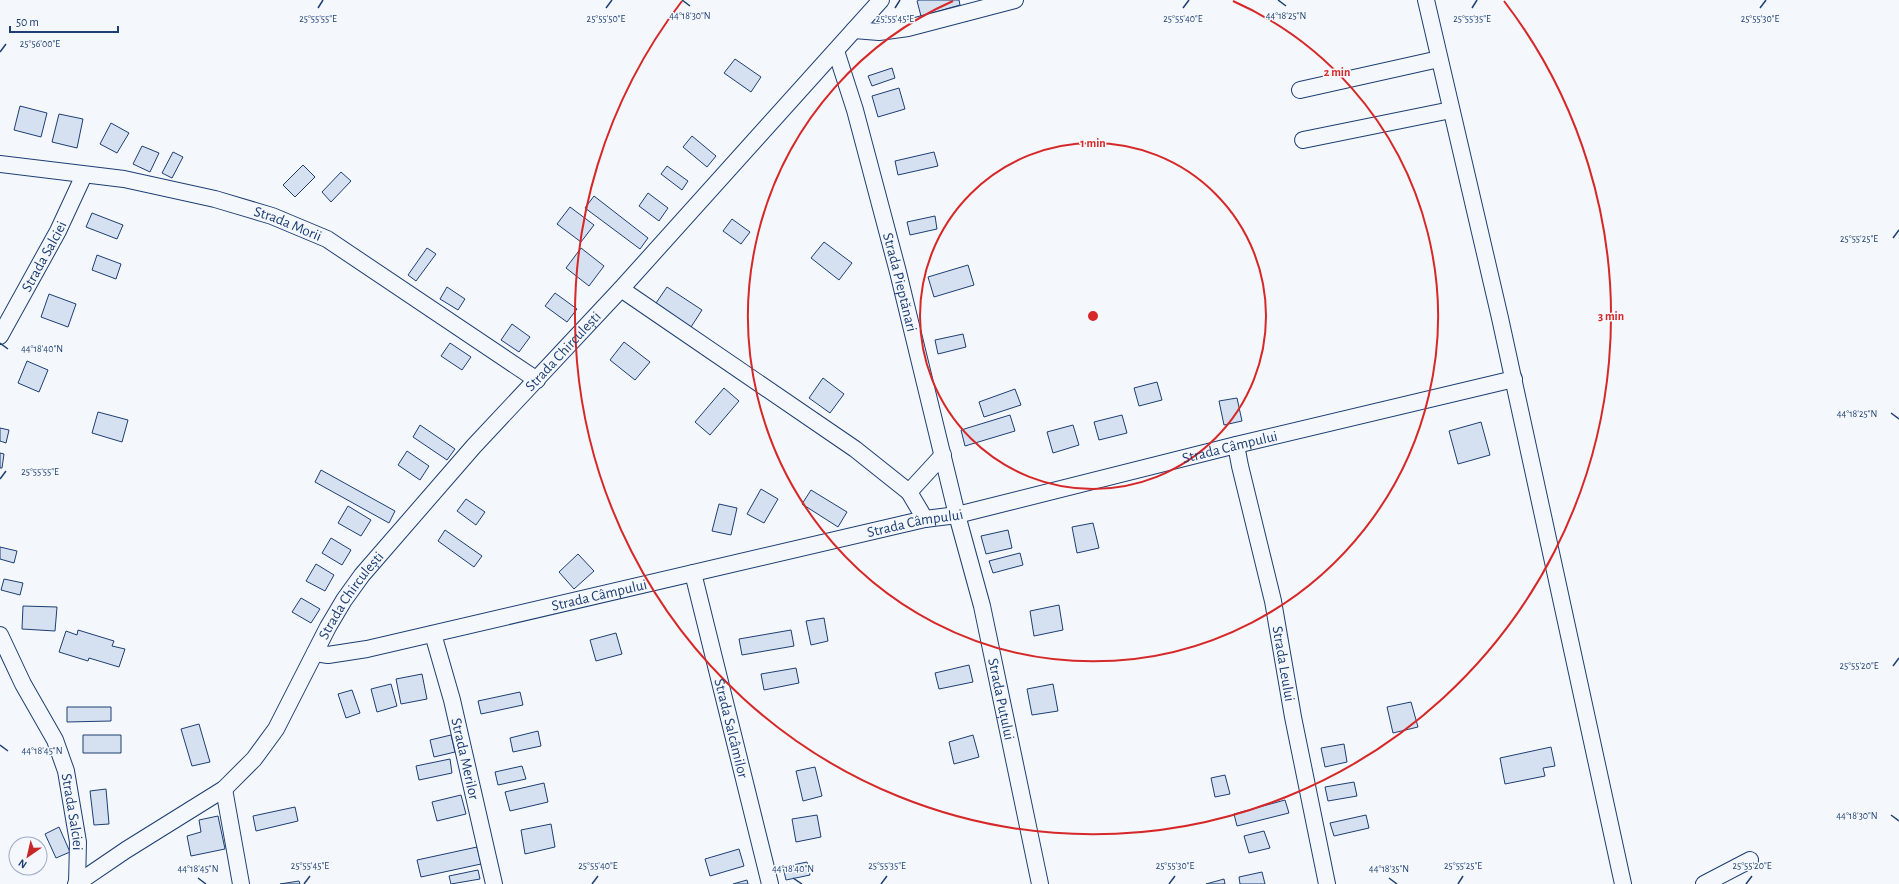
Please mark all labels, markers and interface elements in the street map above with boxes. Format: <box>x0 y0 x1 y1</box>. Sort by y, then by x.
scale bar <box>10 8 118 34</box>
text: 44°18'30"N <box>669 11 711 21</box>
text: 44°18'25"N <box>1266 11 1306 21</box>
text: 25°55'55"E <box>299 14 337 24</box>
text: 25°55'50"E <box>587 14 626 24</box>
text: 25°55'45"E <box>876 14 914 24</box>
text: 25°55'40"E <box>1163 14 1203 24</box>
text: 25°55'35"E <box>1453 14 1491 24</box>
text: 25°55'30"E <box>1741 14 1780 24</box>
text: 50 m <box>16 16 39 28</box>
text: 25°56'00"E <box>20 39 60 49</box>
text: 2 min <box>1324 66 1350 78</box>
text: 1 min <box>1080 137 1106 149</box>
street label: Strada Morii <box>252 204 324 243</box>
street label: Strada Salciei <box>19 219 69 294</box>
street label: Strada Pieptănari <box>880 231 920 333</box>
text: 25°55'25"E <box>1840 234 1878 244</box>
street label: Strada Chirculești <box>522 308 603 394</box>
centre of rings <box>1086 309 1100 323</box>
text: 3 min <box>1598 310 1624 322</box>
text: 44°18'40"N <box>21 344 63 354</box>
text: 44°18'25"N <box>1837 409 1877 419</box>
street label: Strada Câmpului <box>1181 428 1279 466</box>
text: 25°55'55"E <box>21 467 59 477</box>
street label: Strada Câmpului <box>865 506 965 540</box>
street label: Strada Chirculești <box>316 549 386 642</box>
street label: Strada Câmpului <box>550 577 648 613</box>
street label: Strada Leului <box>1270 625 1298 703</box>
street label: Strada Puțului <box>986 657 1017 741</box>
text: 25°55'20"E <box>1839 661 1879 671</box>
street label: Strada Salcâmilor <box>712 677 751 780</box>
street label: Strada Merilor <box>449 716 482 801</box>
text: 44°18'45"N <box>21 746 63 756</box>
street label: Strada Salciei <box>59 772 86 851</box>
text: 44°18'30"N <box>1836 811 1878 821</box>
north arrow <box>8 836 48 876</box>
text: N <box>16 857 29 871</box>
text: 25°55'45"E <box>291 861 329 871</box>
text: 25°55'40"E <box>578 861 618 871</box>
text: 25°55'35"E <box>868 861 906 871</box>
text: 25°55'30"E <box>1156 861 1195 871</box>
text: 25°55'25"E <box>1444 861 1482 871</box>
text: 25°55'20"E <box>1732 861 1772 871</box>
text: 44°18'45"N <box>177 864 219 874</box>
text: 44°18'40"N <box>772 864 814 874</box>
text: 44°18'35"N <box>1369 864 1409 874</box>

